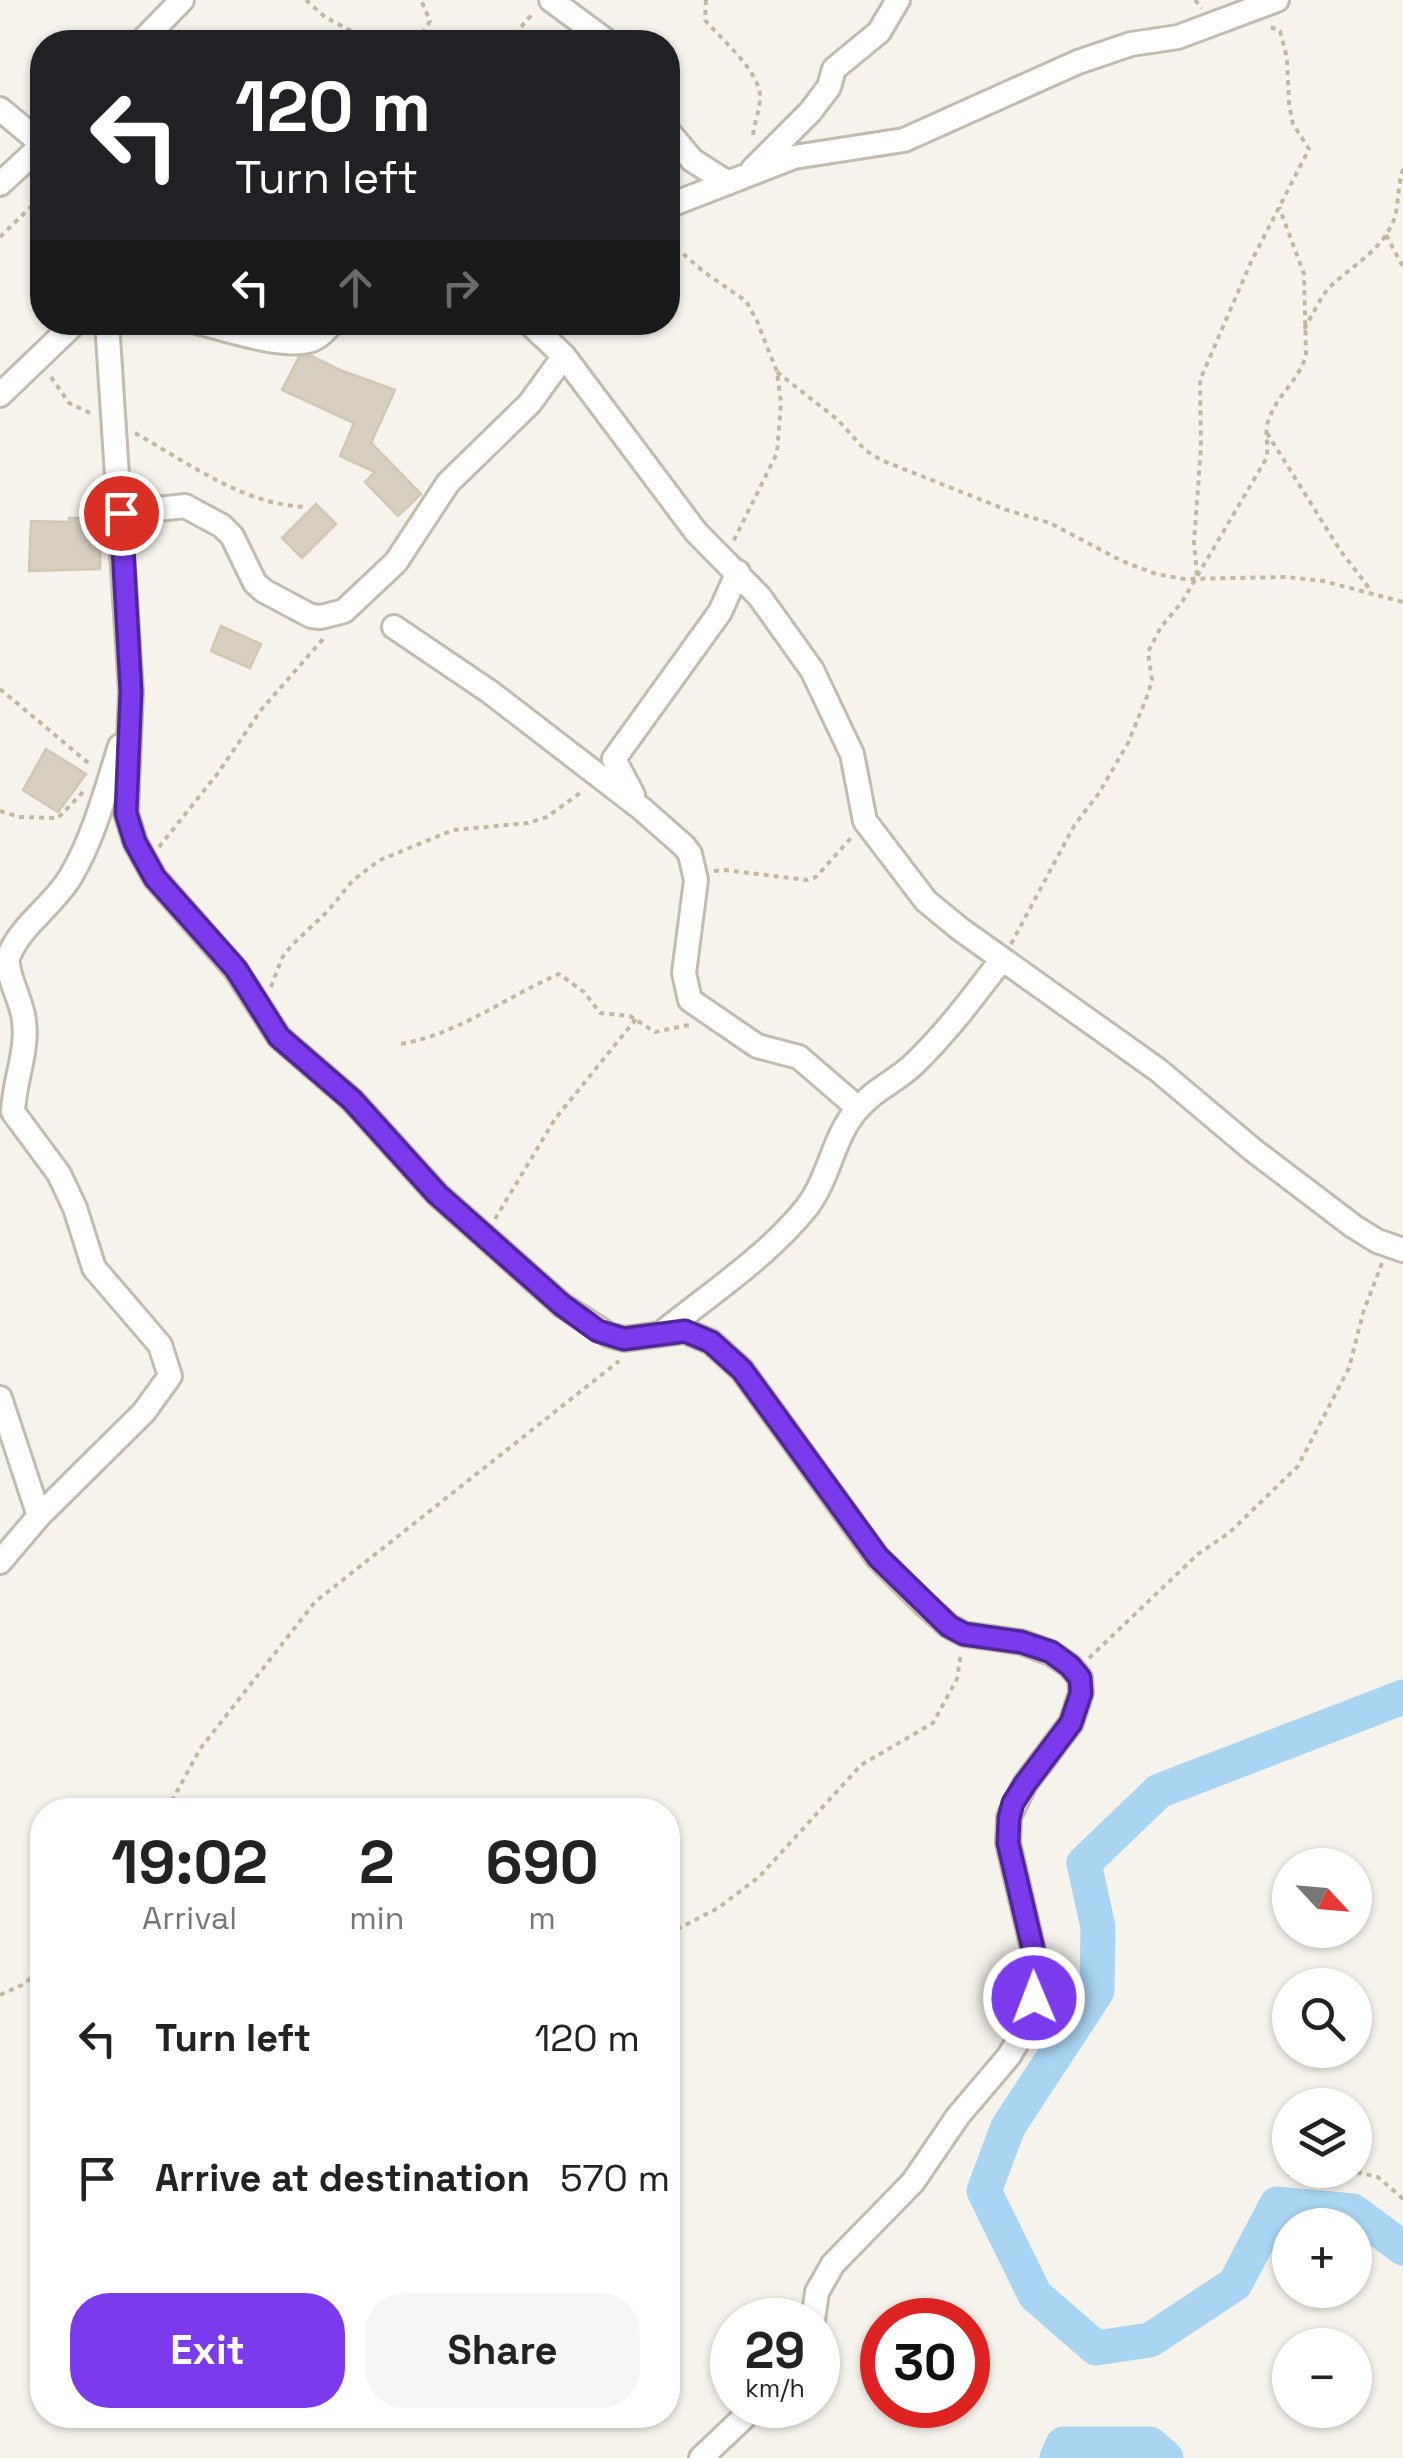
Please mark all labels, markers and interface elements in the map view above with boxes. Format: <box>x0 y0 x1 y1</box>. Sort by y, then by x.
text: 120 m <box>235 62 431 151</box>
icon: left <box>70 70 200 200</box>
text: Turn left <box>235 149 418 206</box>
icon: left <box>223 260 278 315</box>
icon: ahead <box>328 260 383 315</box>
icon: right <box>433 260 488 315</box>
pin <box>79 471 164 556</box>
icon: arrive <box>94 486 149 541</box>
text: 19:02 <box>111 1824 268 1901</box>
text: 2 <box>359 1824 395 1901</box>
text: 690 <box>486 1824 599 1901</box>
north arrow <box>1272 1848 1372 1948</box>
map controls <box>1272 1848 1372 2428</box>
text: Arrival <box>142 1898 237 1938</box>
text: min <box>349 1898 404 1938</box>
text: m <box>528 1898 556 1938</box>
position arrow <box>982 1946 1086 2050</box>
button: search <box>1272 1968 1372 2068</box>
icon: left <box>70 2011 125 2066</box>
text: Turn left <box>155 2014 311 2062</box>
text: 120 m <box>534 2014 640 2062</box>
button: layers <box>1272 2088 1372 2188</box>
icon: arrive <box>70 2151 125 2206</box>
text: Arrive at destination <box>155 2154 530 2202</box>
text: 570 m <box>560 2154 670 2202</box>
button: + <box>1272 2208 1372 2308</box>
button: Exit <box>70 2293 345 2408</box>
button: Share <box>365 2293 640 2408</box>
speed limit sign: 30 <box>860 2298 990 2428</box>
text: 29 <box>745 2319 805 2383</box>
button: − <box>1272 2328 1372 2428</box>
text: km/h <box>745 2372 805 2404</box>

